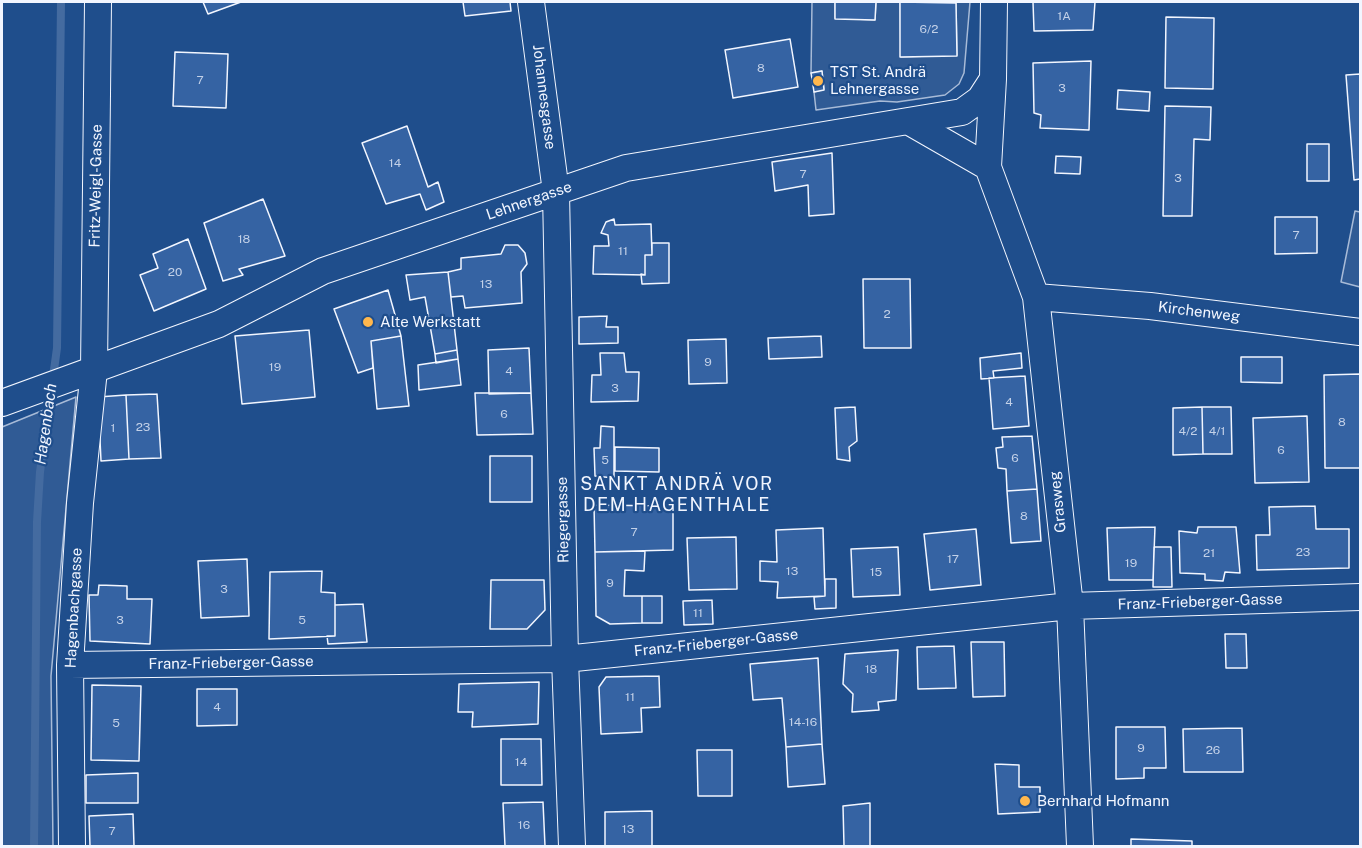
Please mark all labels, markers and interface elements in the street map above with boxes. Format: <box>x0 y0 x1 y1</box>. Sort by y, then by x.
house number: 1A <box>1057 9 1071 23</box>
house number: 6/2 <box>920 22 938 36</box>
street label: Johannesgasse <box>529 44 559 150</box>
house number: 8 <box>757 61 765 75</box>
place label: TST St. Andrä Lehnergasse <box>830 63 926 98</box>
house number: 7 <box>196 73 204 87</box>
marker: TST St. Andrä Lehnergasse <box>811 74 825 88</box>
house number: 3 <box>1058 81 1066 95</box>
street label: Fritz-Weigl-Gasse <box>86 124 106 248</box>
house number: 14 <box>389 156 401 170</box>
house number: 7 <box>799 167 807 181</box>
house number: 3 <box>1174 171 1182 185</box>
street label: Lehnergasse <box>484 178 574 224</box>
house number: 7 <box>1292 228 1300 242</box>
house number: 18 <box>238 232 250 246</box>
house number: 11 <box>618 244 628 258</box>
house number: 20 <box>168 265 182 279</box>
house number: 13 <box>480 277 492 291</box>
street label: Kirchenweg <box>1157 298 1241 326</box>
house number: 2 <box>883 307 891 321</box>
place label: Alte Werkstatt <box>380 313 481 331</box>
marker: Alte Werkstatt <box>361 315 375 329</box>
house number: 9 <box>704 355 712 369</box>
house number: 19 <box>269 360 281 374</box>
house number: 4 <box>505 364 513 378</box>
house number: 3 <box>611 381 619 395</box>
water label: Hagenbach <box>31 382 61 466</box>
house number: 4 <box>1005 395 1013 409</box>
house number: 6 <box>500 407 508 421</box>
house number: 8 <box>1338 415 1346 429</box>
house number: 23 <box>136 420 150 434</box>
house number: 1 <box>111 421 115 435</box>
house number: 4/2 <box>1179 424 1197 438</box>
house number: 4/1 <box>1209 424 1225 438</box>
house number: 6 <box>1277 443 1285 457</box>
house number: 6 <box>1011 451 1019 465</box>
house number: 5 <box>601 453 609 467</box>
street label: Grasweg <box>1046 470 1070 534</box>
district label: SANKT ANDRÄ VOR DEM HAGENTHALE <box>580 473 774 516</box>
street label: Riegergasse <box>553 477 573 563</box>
house number: 8 <box>1020 509 1028 523</box>
house number: 7 <box>630 525 638 539</box>
house number: 23 <box>1296 545 1310 559</box>
house number: 21 <box>1203 546 1215 560</box>
street label: Hagenbachgasse <box>62 547 86 669</box>
house number: 17 <box>947 552 959 566</box>
house number: 19 <box>1125 556 1137 570</box>
house number: 13 <box>786 564 798 578</box>
house number: 15 <box>870 565 882 579</box>
house number: 9 <box>606 576 614 590</box>
house number: 3 <box>220 582 228 596</box>
street label: Franz-Frieberger-Gasse <box>1117 590 1283 614</box>
house number: 11 <box>693 606 703 620</box>
house number: 3 <box>116 613 124 627</box>
house number: 5 <box>298 613 306 627</box>
street label: Franz-Frieberger-Gasse <box>633 625 799 661</box>
street label: Franz-Frieberger-Gasse <box>148 653 314 673</box>
house number: 18 <box>865 662 877 676</box>
house number: 11 <box>625 690 635 704</box>
house number: 4 <box>213 700 221 714</box>
house number: 14-16 <box>789 715 817 729</box>
house number: 5 <box>112 716 120 730</box>
house number: 9 <box>1137 741 1145 755</box>
house number: 26 <box>1206 743 1220 757</box>
house number: 14 <box>515 755 527 769</box>
place label: Bernhard Hofmann <box>1037 792 1169 810</box>
marker: Bernhard Hofmann <box>1018 794 1032 808</box>
house number: 16 <box>518 818 530 832</box>
house number: 13 <box>622 822 634 836</box>
house number: 7 <box>108 824 116 838</box>

